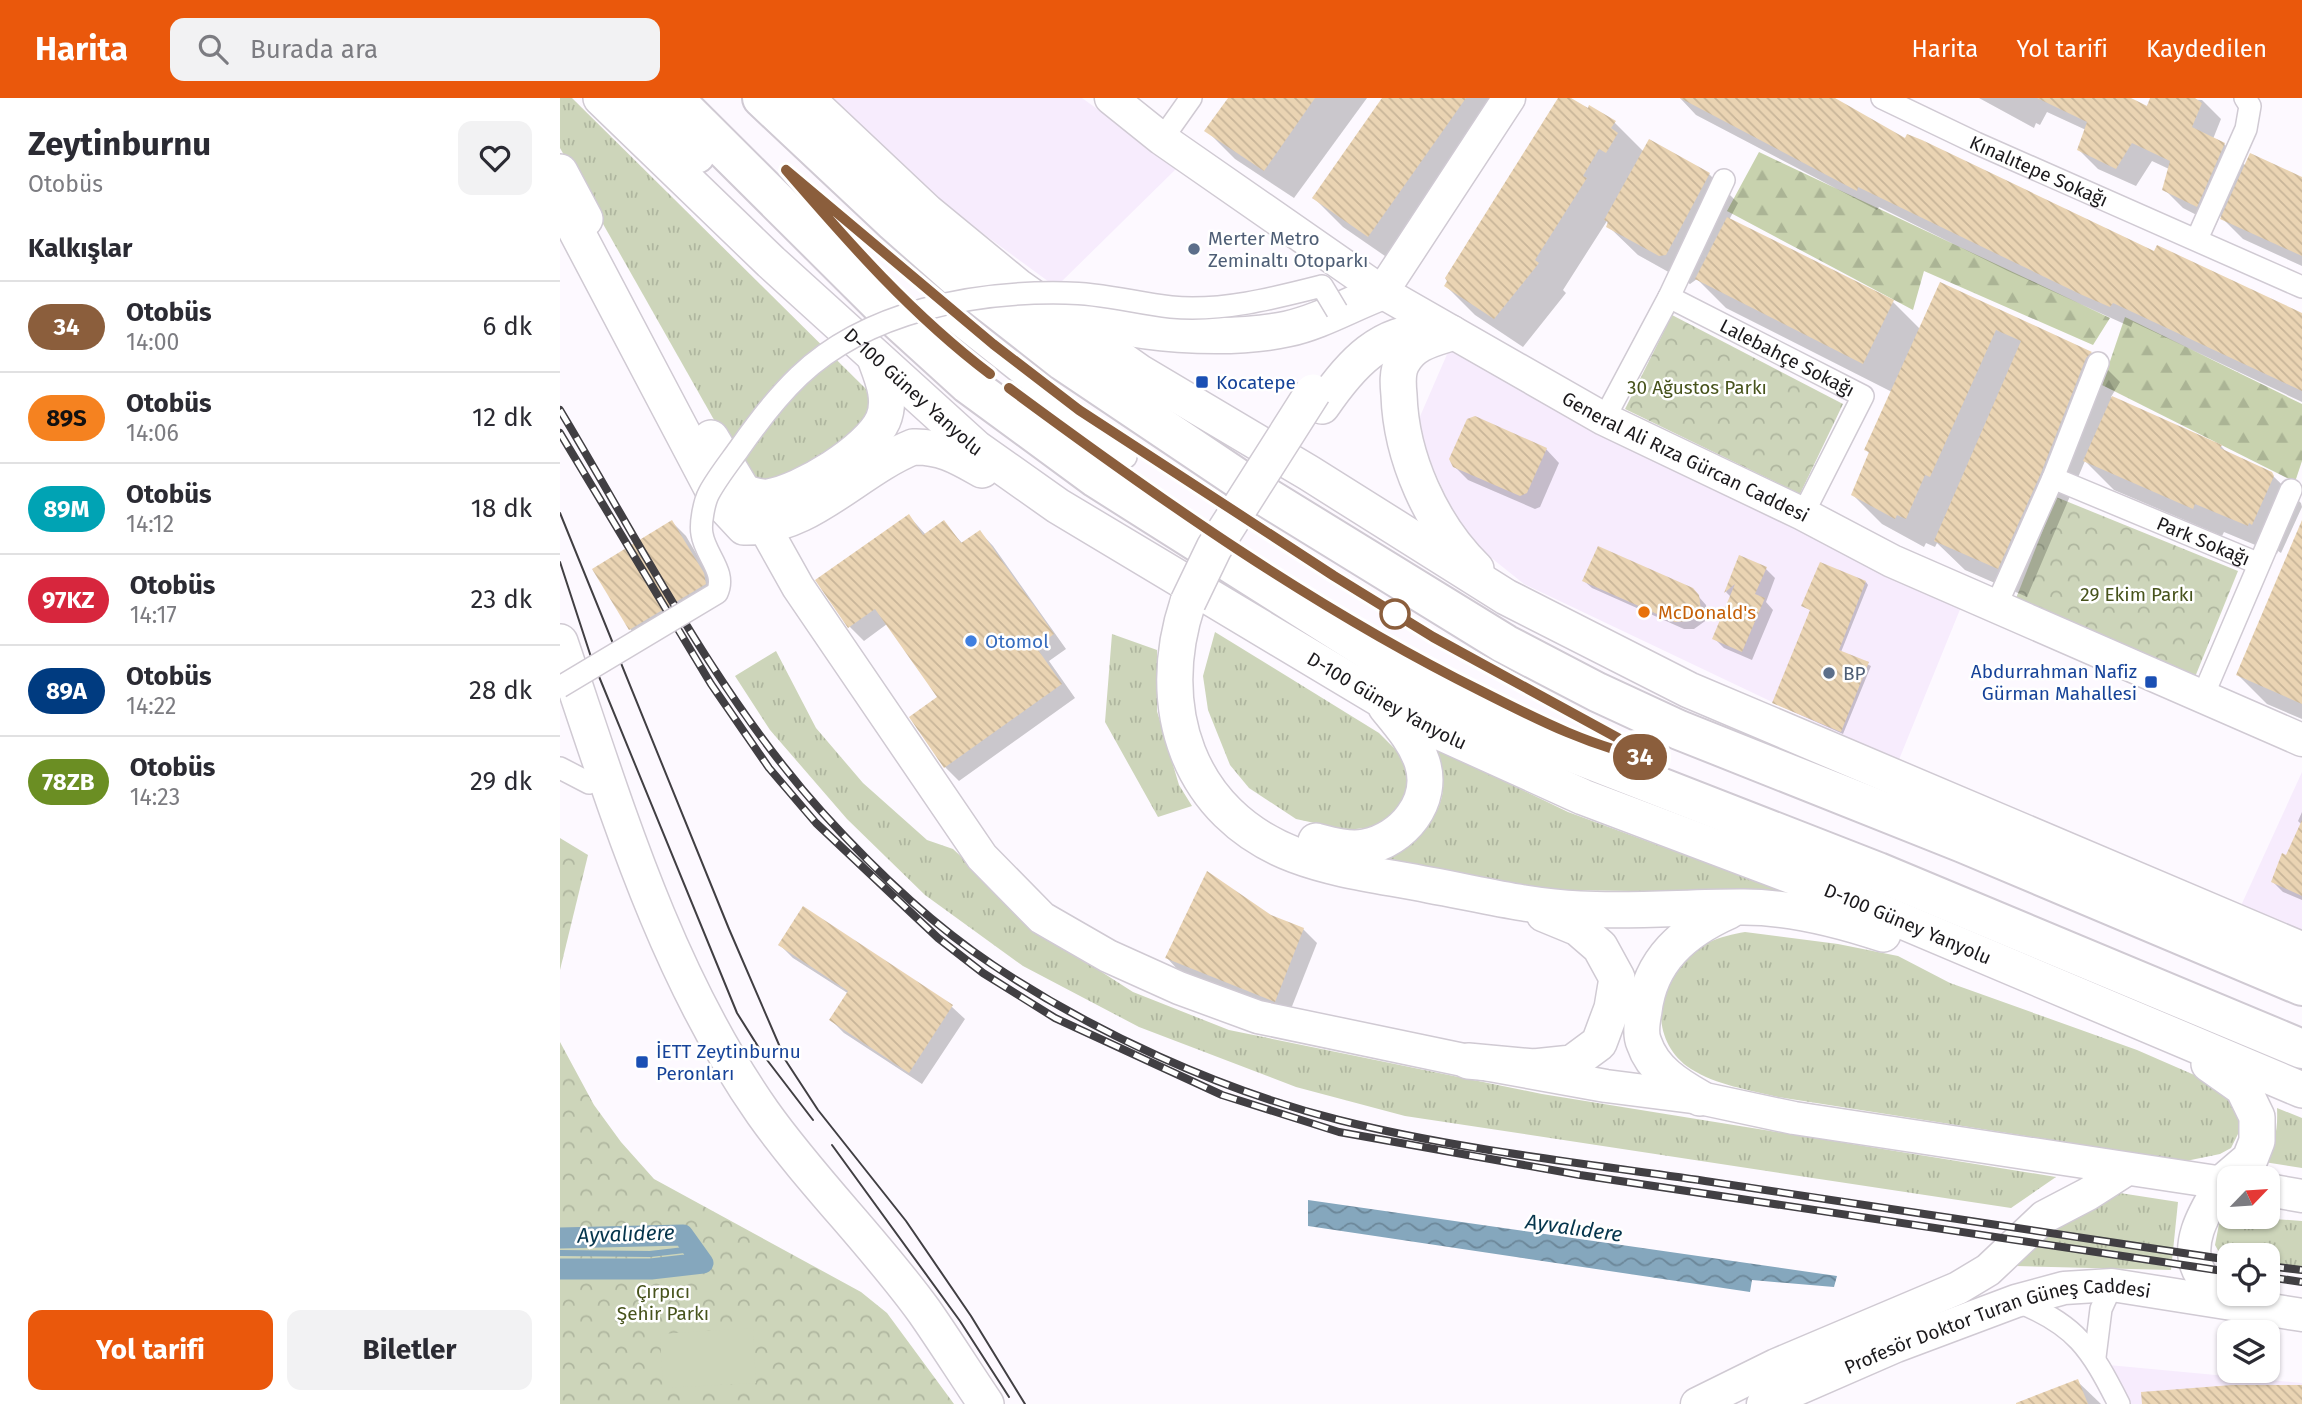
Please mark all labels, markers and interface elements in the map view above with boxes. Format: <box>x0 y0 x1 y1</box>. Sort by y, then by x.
search box <box>170 18 660 81</box>
text: Harita <box>35 29 128 69</box>
icon: search <box>194 30 232 68</box>
text: Burada ara <box>250 34 378 65</box>
text: Harita <box>1911 35 1978 63</box>
text: Yol tarifi <box>2016 35 2108 63</box>
text: Kaydedilen <box>2146 35 2267 63</box>
button: heart <box>458 121 532 195</box>
text: Zeytinburnu <box>28 124 211 164</box>
street label: Kınalıtepe Sokağı <box>1966 130 2112 211</box>
text: Otobüs <box>28 170 103 198</box>
place label: Merter Metro Zeminaltı Otoparkı <box>1208 227 1368 272</box>
text: Kalkışlar <box>28 233 132 264</box>
marker: Merter Metro Zeminaltı Otoparkı <box>1186 241 1202 257</box>
text: Otobüs <box>126 297 212 328</box>
text: 6 dk <box>482 311 532 342</box>
text: 34 <box>54 313 80 341</box>
street label: Lalebahçe Sokağı <box>1716 314 1859 401</box>
street label: D-100 Güney Yanyolu <box>840 323 987 461</box>
text: 14:00 <box>126 328 179 356</box>
place label: Kocatepe <box>1216 371 1296 394</box>
marker: Kocatepe <box>1194 374 1210 390</box>
park label: 30 Ağustos Parkı <box>1627 376 1767 399</box>
street label: General Ali Rıza Gürcan Caddesi <box>1558 386 1813 527</box>
text: Otobüs <box>126 388 212 419</box>
text: 12 dk <box>472 402 532 433</box>
text: 89S <box>46 404 87 432</box>
text: 14:06 <box>126 419 179 447</box>
text: Otobüs <box>126 479 212 510</box>
text: 18 dk <box>471 493 532 524</box>
text: 89M <box>44 495 89 523</box>
text: 14:12 <box>126 510 174 538</box>
street label: Park Sokağı <box>2153 511 2253 570</box>
text: Otobüs <box>130 570 215 601</box>
park label: 29 Ekim Parkı <box>2080 583 2194 606</box>
text: 23 dk <box>471 584 532 615</box>
text: 97KZ <box>42 586 95 614</box>
unlabelled marker <box>1380 599 1410 629</box>
text: 14:17 <box>130 601 177 629</box>
place label: McDonald's <box>1658 601 1756 624</box>
marker: McDonald's <box>1636 604 1652 620</box>
place label: Otomol <box>985 630 1049 653</box>
marker: Otomol <box>963 633 979 649</box>
street label: D-100 Güney Yanyolu <box>1303 647 1471 754</box>
place label: Abdurrahman Nafiz Gürman Mahallesi <box>1971 660 2137 705</box>
text: Otobüs <box>126 661 212 692</box>
place label: BP <box>1843 662 1866 685</box>
marker: BP <box>1821 665 1837 681</box>
marker: Abdurrahman Nafiz Gürman Mahallesi <box>2143 674 2159 690</box>
text: 28 dk <box>469 675 532 706</box>
text: 89A <box>46 677 87 705</box>
text: 14:22 <box>126 692 177 720</box>
line badge: 34 <box>1608 734 1672 780</box>
text: 34 <box>1627 743 1653 771</box>
text: Otobüs <box>130 752 215 783</box>
text: 29 dk <box>470 766 532 797</box>
text: 78ZB <box>42 768 95 796</box>
text: 14:23 <box>130 783 180 811</box>
street label: D-100 Güney Yanyolu <box>1821 878 1995 969</box>
place label: İETT Zeytinburnu Peronları <box>656 1040 801 1085</box>
marker: İETT Zeytinburnu Peronları <box>634 1054 650 1070</box>
north arrow <box>2217 1166 2280 1228</box>
map controls <box>2217 1166 2280 1383</box>
water label: Ayvalıdere <box>1523 1208 1624 1248</box>
water label: Ayvalıdere <box>576 1219 675 1249</box>
button: locate <box>2217 1243 2280 1306</box>
street label: Profesör Doktor Turan Güneş Caddesi <box>1841 1273 2153 1379</box>
park label: Çırpıcı Şehir Parkı <box>617 1280 709 1325</box>
button: Yol tarifi <box>28 1310 273 1390</box>
button: Biletler <box>287 1310 532 1390</box>
button: layers <box>2217 1320 2280 1383</box>

